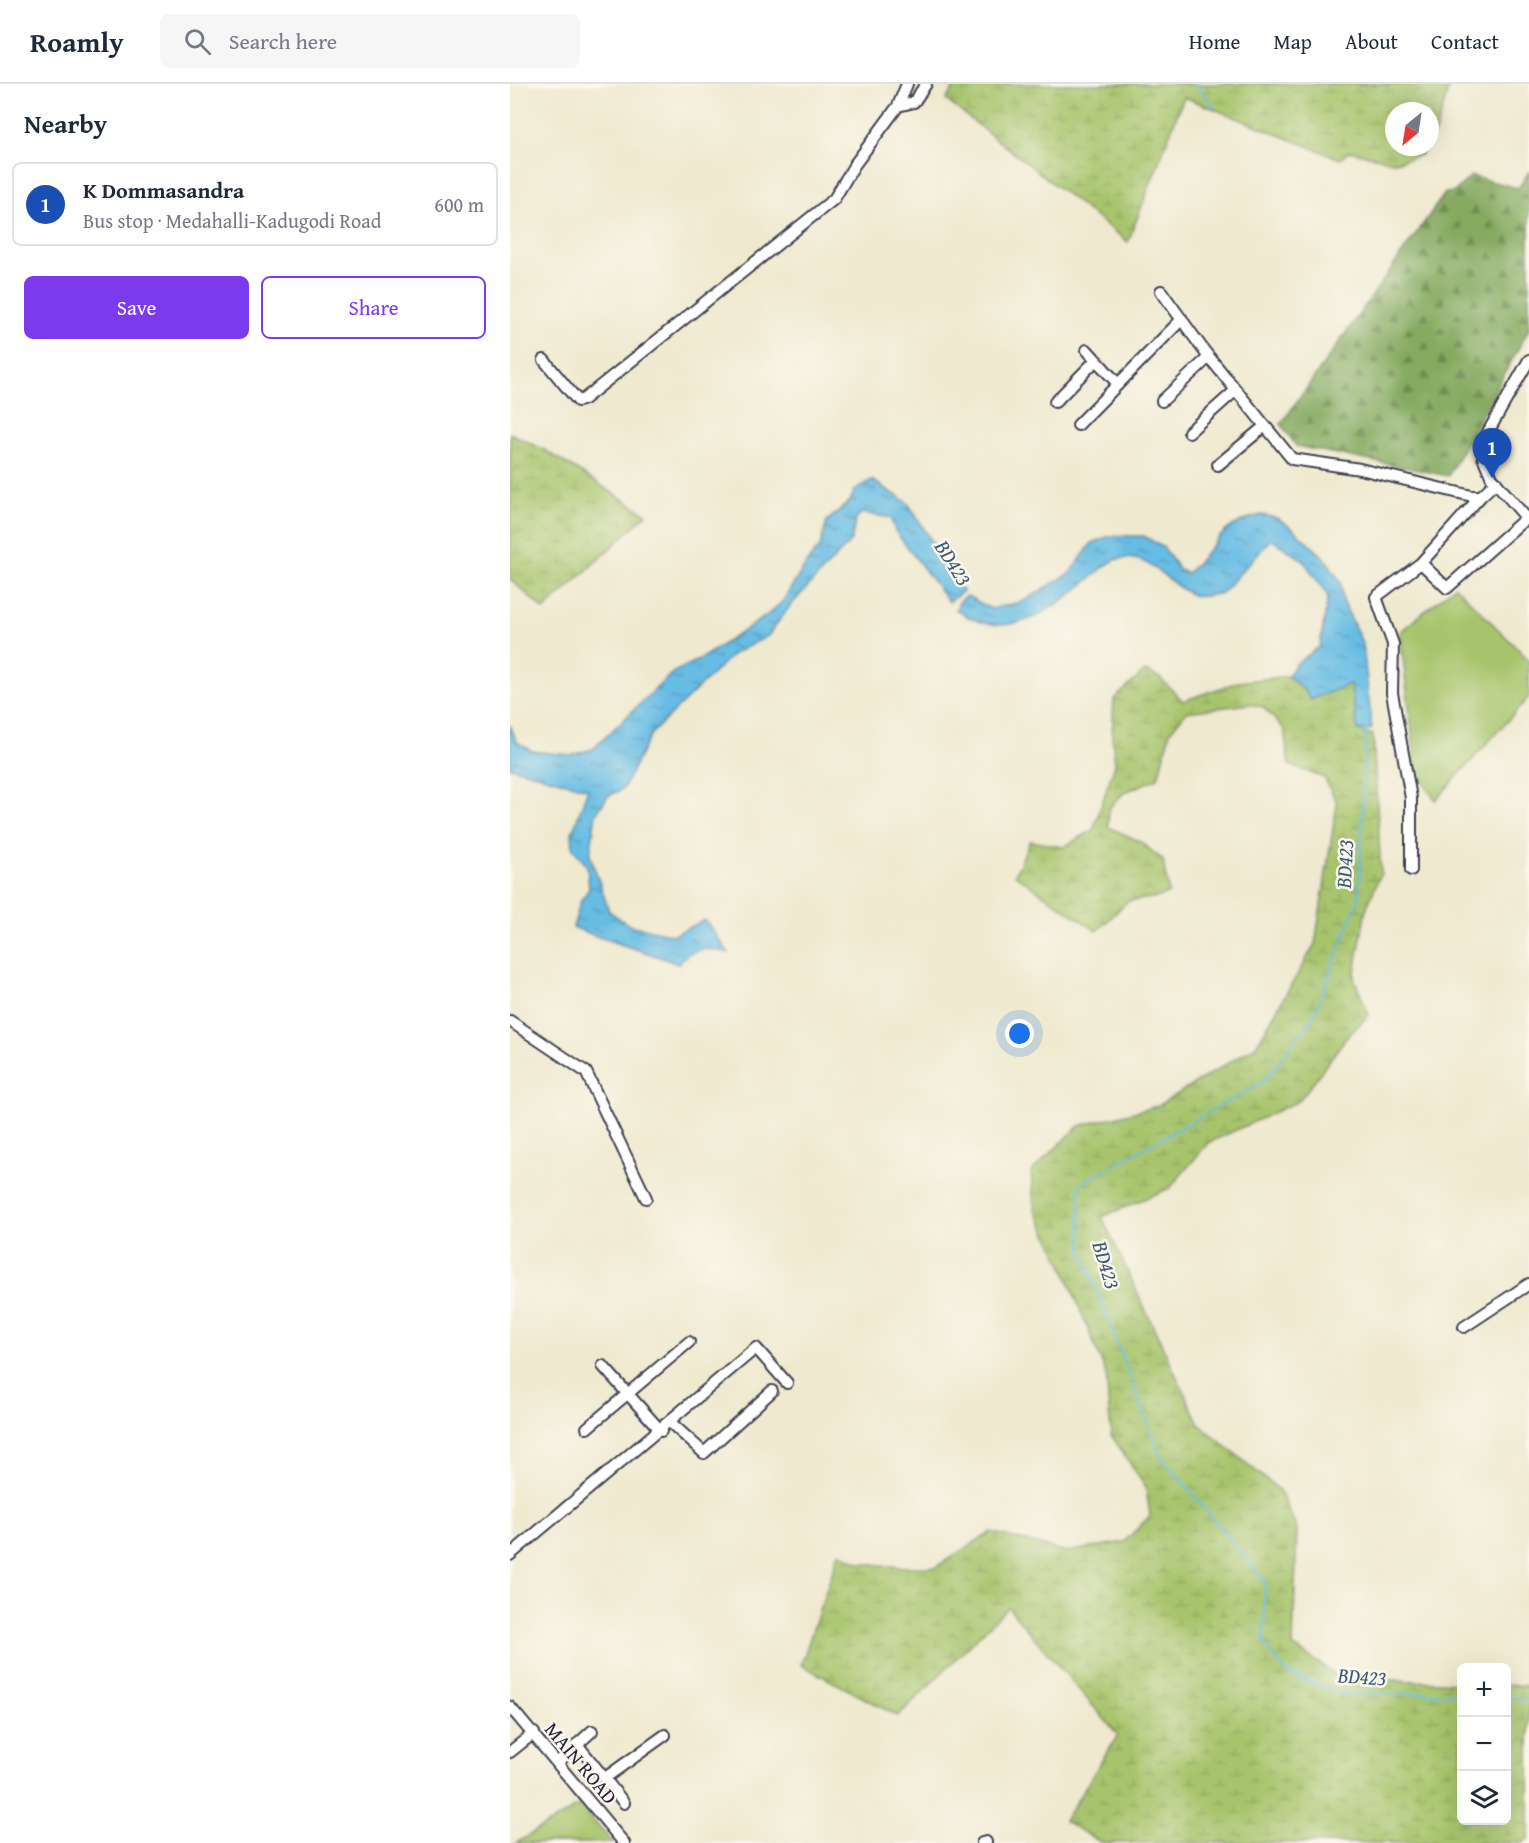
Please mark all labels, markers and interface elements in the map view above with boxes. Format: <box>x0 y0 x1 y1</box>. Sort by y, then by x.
search box <box>160 14 580 68</box>
text: Roamly <box>30 21 124 62</box>
icon: search <box>181 25 214 58</box>
text: Search here <box>229 25 337 57</box>
text: Home <box>1189 26 1240 57</box>
text: Map <box>1273 26 1312 57</box>
text: About <box>1345 26 1398 57</box>
text: Contact <box>1431 26 1499 57</box>
north arrow <box>1385 102 1439 156</box>
text: Nearby <box>24 104 107 143</box>
text: K Dommasandra <box>83 174 244 206</box>
text: 1 <box>40 190 51 219</box>
text: 600 m <box>434 190 484 219</box>
text: Bus stop · Medahalli-Kadugodi Road <box>83 206 381 235</box>
button: Save <box>24 276 249 339</box>
button: Share <box>261 276 486 339</box>
pin: 1 <box>1472 428 1512 478</box>
water label: BD423 <box>927 533 980 592</box>
water label: BD423 <box>1328 839 1361 890</box>
your location <box>1005 1019 1034 1048</box>
water label: BD423 <box>1084 1236 1128 1293</box>
water label: BD423 <box>1336 1659 1387 1694</box>
map controls <box>1457 1663 1511 1825</box>
button: + <box>1457 1663 1511 1717</box>
street label: MAIN ROAD <box>538 1715 624 1810</box>
button: − <box>1457 1717 1511 1771</box>
button: layers <box>1457 1771 1511 1825</box>

